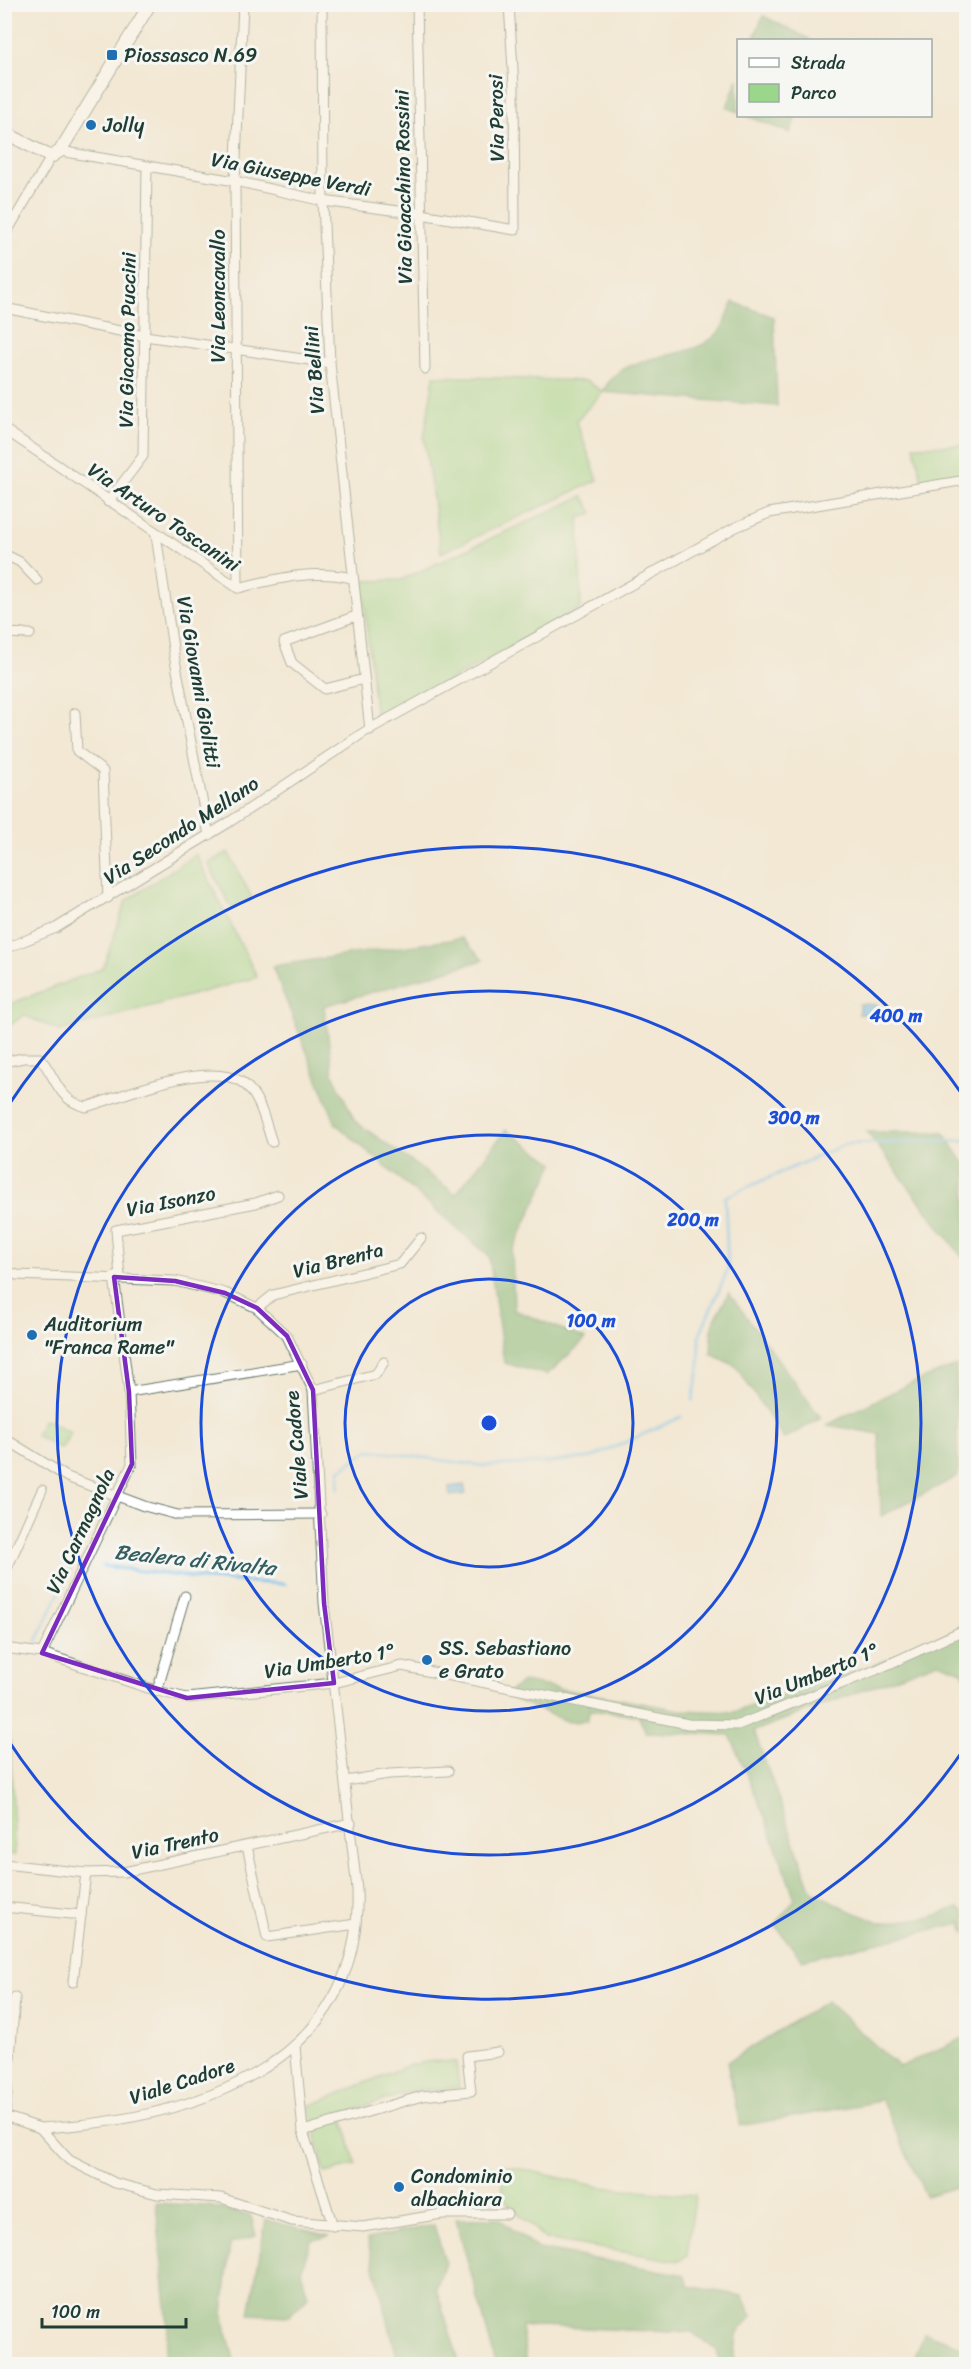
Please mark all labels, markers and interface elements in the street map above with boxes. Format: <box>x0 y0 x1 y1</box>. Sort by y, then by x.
place label: Piossasco N.69 <box>124 38 257 73</box>
legend <box>737 39 932 117</box>
text: Strada <box>791 47 846 79</box>
marker: Piossasco N.69 <box>105 48 119 62</box>
street label: Via Perosi <box>478 73 515 162</box>
text: Parco <box>791 77 836 109</box>
street label: Via Gioacchino Rossini <box>384 88 423 285</box>
place label: Jolly <box>102 108 145 143</box>
marker: Jolly <box>84 118 98 132</box>
street label: Via Giuseppe Verdi <box>208 142 375 207</box>
street label: Via Leoncavallo <box>201 229 236 363</box>
street label: Via Giacomo Puccini <box>108 251 147 428</box>
street label: Via Bellini <box>294 323 335 415</box>
street label: Via Arturo Toscanini <box>80 453 249 583</box>
street label: Via Giovanni Giolitti <box>166 593 231 772</box>
street label: Via Secondo Mellano <box>96 767 266 894</box>
text: 400 m <box>869 1000 922 1032</box>
text: 300 m <box>767 1102 820 1134</box>
street label: Via Isonzo <box>124 1176 219 1227</box>
text: 200 m <box>666 1204 719 1236</box>
street label: Via Brenta <box>289 1232 387 1289</box>
text: 100 m <box>567 1305 616 1337</box>
place label: Auditorium "Franca Rame" <box>43 1307 175 1365</box>
marker: Auditorium "Franca Rame" <box>25 1328 39 1342</box>
street label: Viale Cadore <box>274 1389 319 1501</box>
centre of rings <box>479 1413 499 1433</box>
street label: Via Carmagnola <box>36 1462 125 1600</box>
water label: Bealera di Rivalta <box>113 1533 280 1588</box>
place label: SS. Sebastiano e Grato <box>439 1631 571 1689</box>
street label: Via Umberto 1° <box>262 1634 397 1689</box>
street label: Via Umberto 1° <box>749 1634 884 1715</box>
marker: SS. Sebastiano e Grato <box>420 1653 434 1667</box>
street label: Via Trento <box>128 1817 222 1870</box>
street label: Viale Cadore <box>125 2048 240 2115</box>
place label: Condominio albachiara <box>411 2159 512 2217</box>
marker: Condominio albachiara <box>392 2180 406 2194</box>
scale bar <box>42 2291 186 2329</box>
text: 100 m <box>51 2296 100 2328</box>

